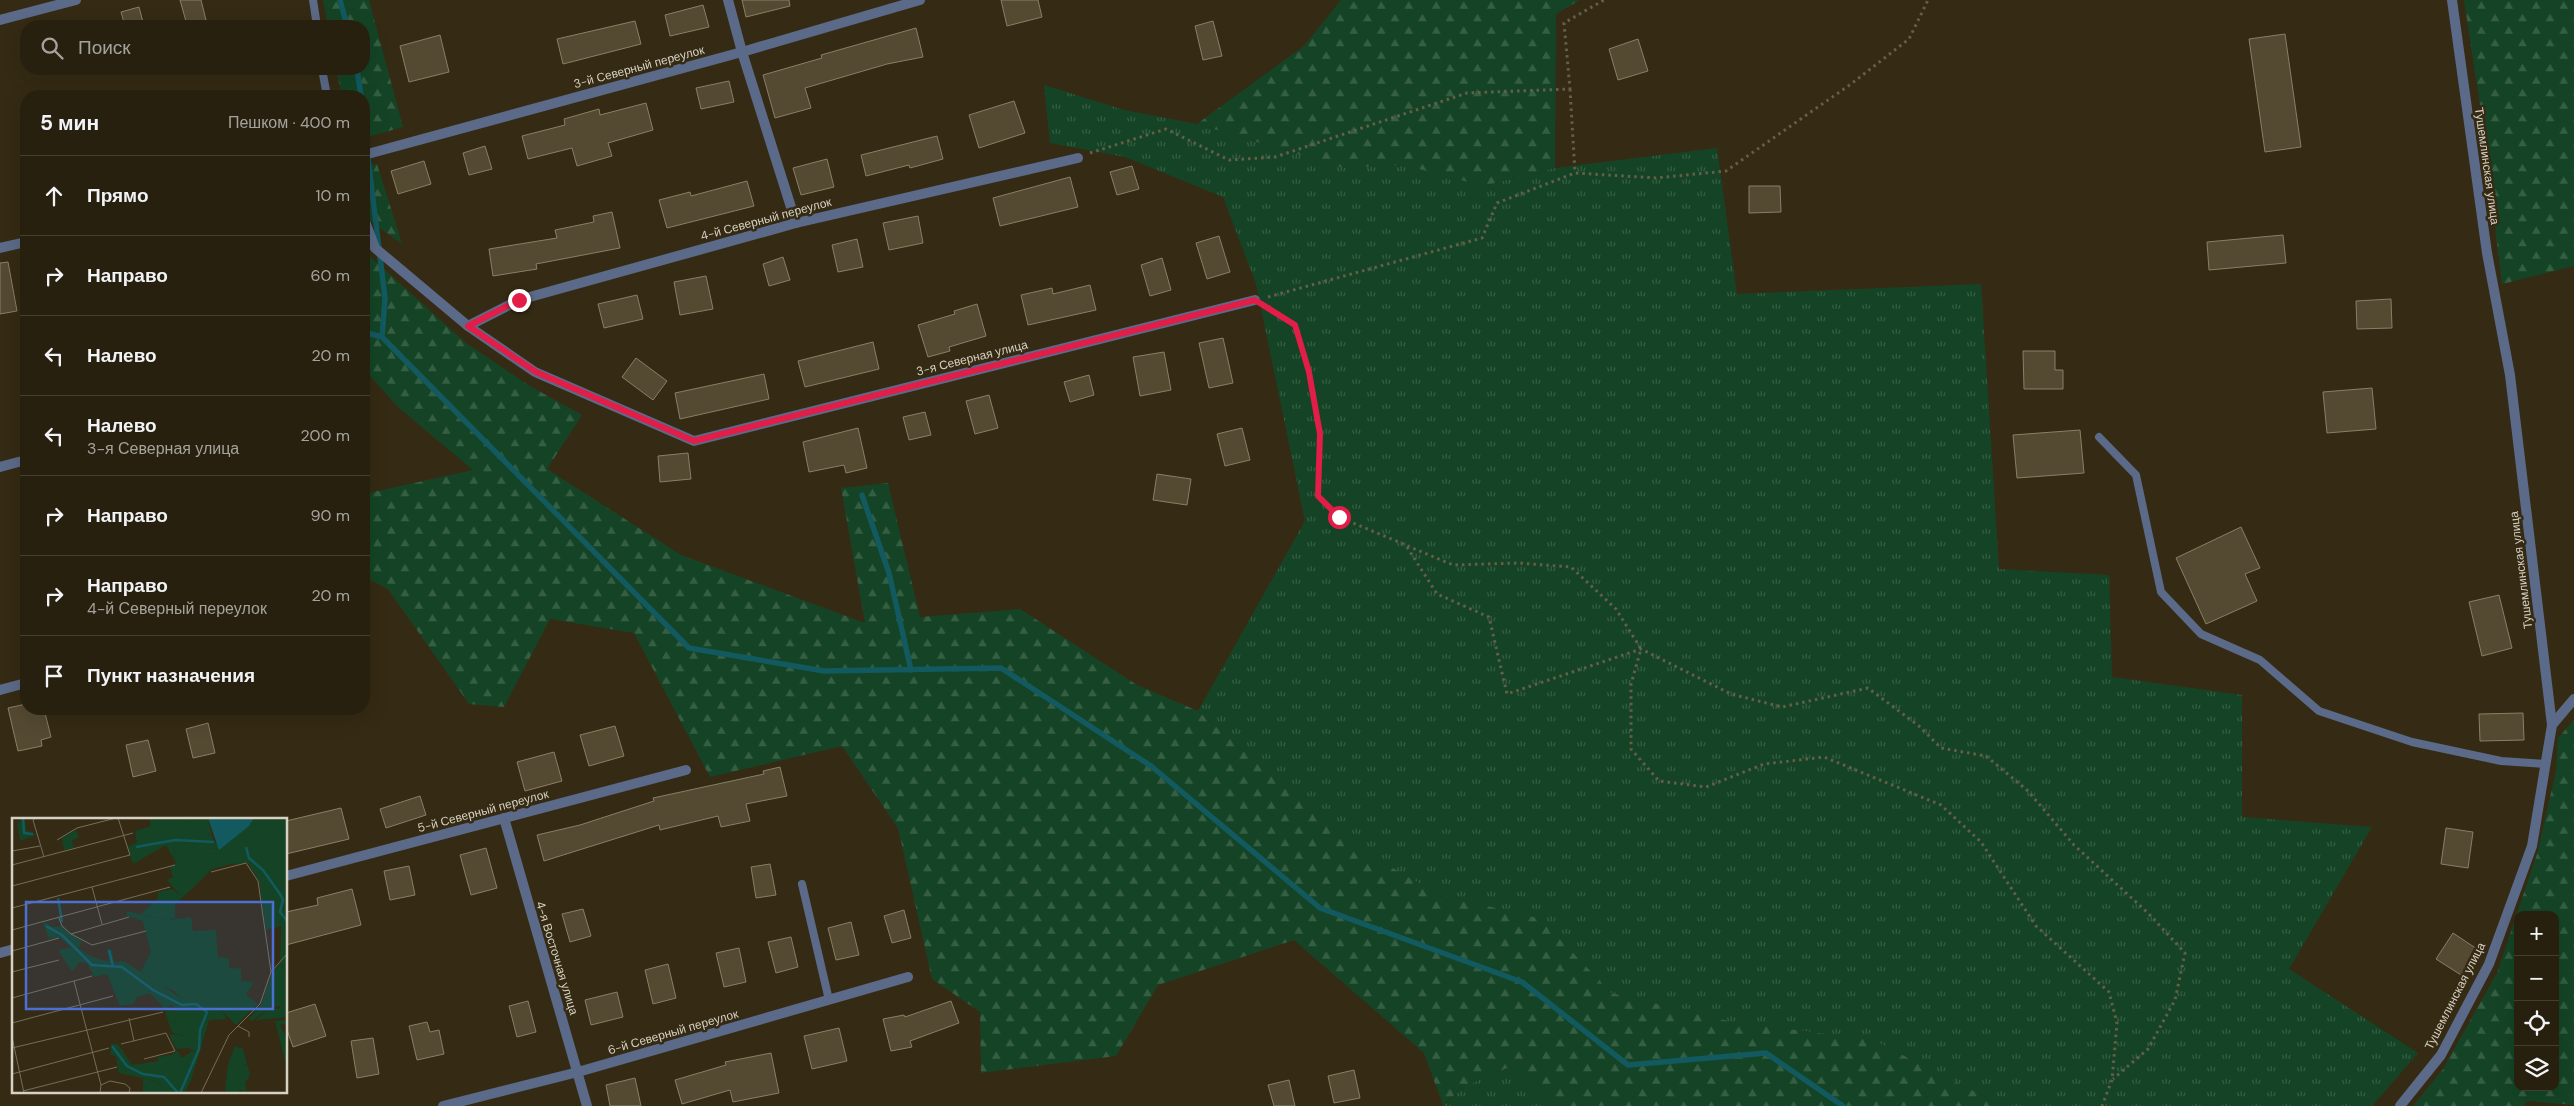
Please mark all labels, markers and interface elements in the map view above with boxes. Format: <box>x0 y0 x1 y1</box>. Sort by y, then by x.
search box <box>20 20 370 75</box>
icon: search <box>38 34 66 62</box>
text: Поиск <box>78 35 131 60</box>
street label: 3-й Северный переулок <box>572 42 707 92</box>
street label: Тушемлинская улица <box>2471 106 2503 226</box>
text: 5 мин <box>40 109 99 137</box>
text: Пешком · 400 m <box>228 112 350 133</box>
icon: ahead <box>40 182 68 210</box>
text: Прямо <box>87 183 149 208</box>
text: 10 m <box>316 185 350 206</box>
street label: 4-й Северный переулок <box>699 194 834 244</box>
icon: right <box>40 262 68 290</box>
text: Направо <box>87 263 168 288</box>
text: 60 m <box>310 265 350 286</box>
route end <box>508 289 531 312</box>
street label: 3-я Северная улица <box>915 336 1030 380</box>
icon: left <box>40 342 68 370</box>
text: Налево <box>87 343 157 368</box>
text: 20 m <box>311 345 350 366</box>
text: Налево <box>87 413 157 438</box>
icon: left <box>40 422 68 450</box>
text: 200 m <box>301 425 350 446</box>
text: 3-я Северная улица <box>87 438 239 459</box>
icon: right <box>40 502 68 530</box>
text: Направо <box>87 503 168 528</box>
text: 90 m <box>310 505 350 526</box>
route start <box>1328 506 1351 529</box>
street label: Тушемлинская улица <box>2506 510 2536 630</box>
text: Направо <box>87 573 168 598</box>
icon: right <box>40 582 68 610</box>
text: 20 m <box>311 585 350 606</box>
text: 4-й Северный переулок <box>87 598 267 619</box>
icon: arrive <box>40 662 68 690</box>
text: Пункт назначения <box>87 663 255 688</box>
street label: 5-й Северный переулок <box>416 786 551 836</box>
inset map <box>12 818 288 1094</box>
street label: 4-я Восточная улица <box>532 899 582 1017</box>
map controls <box>2514 911 2559 1091</box>
button: + <box>2514 911 2559 956</box>
street label: Тушемлинская улица <box>2421 939 2489 1052</box>
button: − <box>2514 956 2559 1001</box>
button: locate <box>2514 1001 2559 1046</box>
street label: 6-й Северный переулок <box>606 1005 741 1058</box>
button: layers <box>2514 1046 2559 1091</box>

